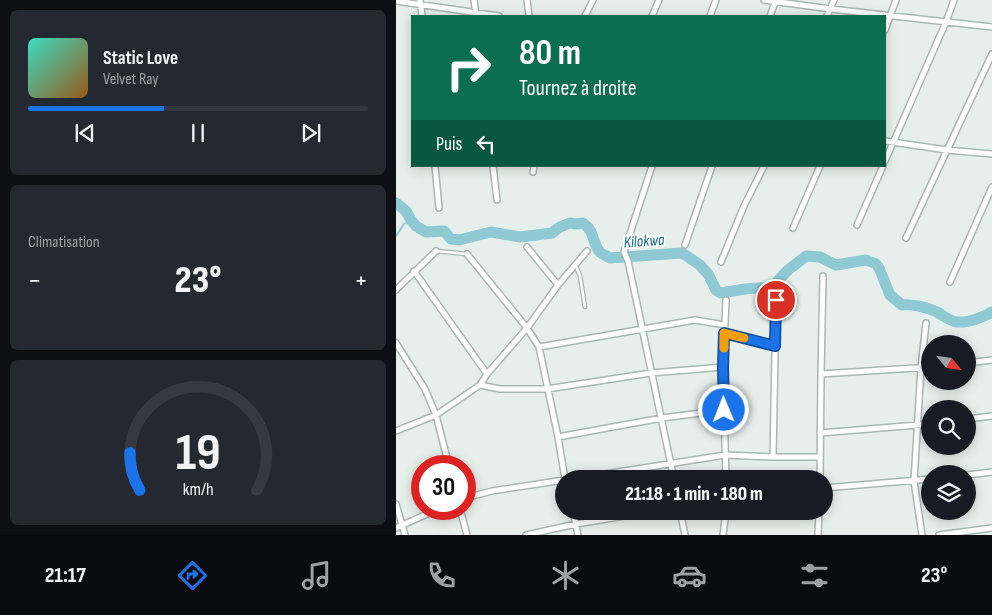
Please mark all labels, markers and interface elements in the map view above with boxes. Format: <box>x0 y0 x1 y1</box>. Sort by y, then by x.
text: 80 m <box>519 32 581 75</box>
icon: right <box>436 35 501 100</box>
text: Static Love <box>103 47 178 70</box>
text: Velvet Ray <box>103 70 158 89</box>
text: Tournez à droite <box>519 75 636 102</box>
icon: previous <box>71 119 99 147</box>
icon: pause <box>184 119 212 147</box>
icon: next <box>297 119 325 147</box>
icon: left <box>472 130 500 158</box>
text: Puis <box>436 133 462 156</box>
water label: Kilokwa <box>623 231 666 252</box>
text: Climatisation <box>28 233 100 252</box>
text: 23° <box>175 258 221 303</box>
text: − <box>28 264 42 297</box>
text: + <box>354 264 368 297</box>
pin <box>755 279 797 321</box>
icon: arrive <box>762 286 790 314</box>
north arrow <box>921 335 976 390</box>
map controls <box>921 335 976 520</box>
position arrow <box>697 383 749 435</box>
button: search <box>921 400 976 455</box>
text: 19 <box>175 422 221 485</box>
speed limit sign: 30 <box>411 455 476 520</box>
button: layers <box>921 465 976 520</box>
text: km/h <box>183 479 213 500</box>
text: 21:18 · 1 min · 180 m <box>625 483 763 506</box>
icon: directions <box>175 558 210 593</box>
icon: music <box>299 558 334 593</box>
icon: phone <box>424 558 459 593</box>
icon: climate <box>548 558 583 593</box>
icon: car <box>672 558 707 593</box>
icon: filters <box>797 558 832 593</box>
text: 21:17 <box>45 562 86 589</box>
text: 23° <box>921 562 947 589</box>

